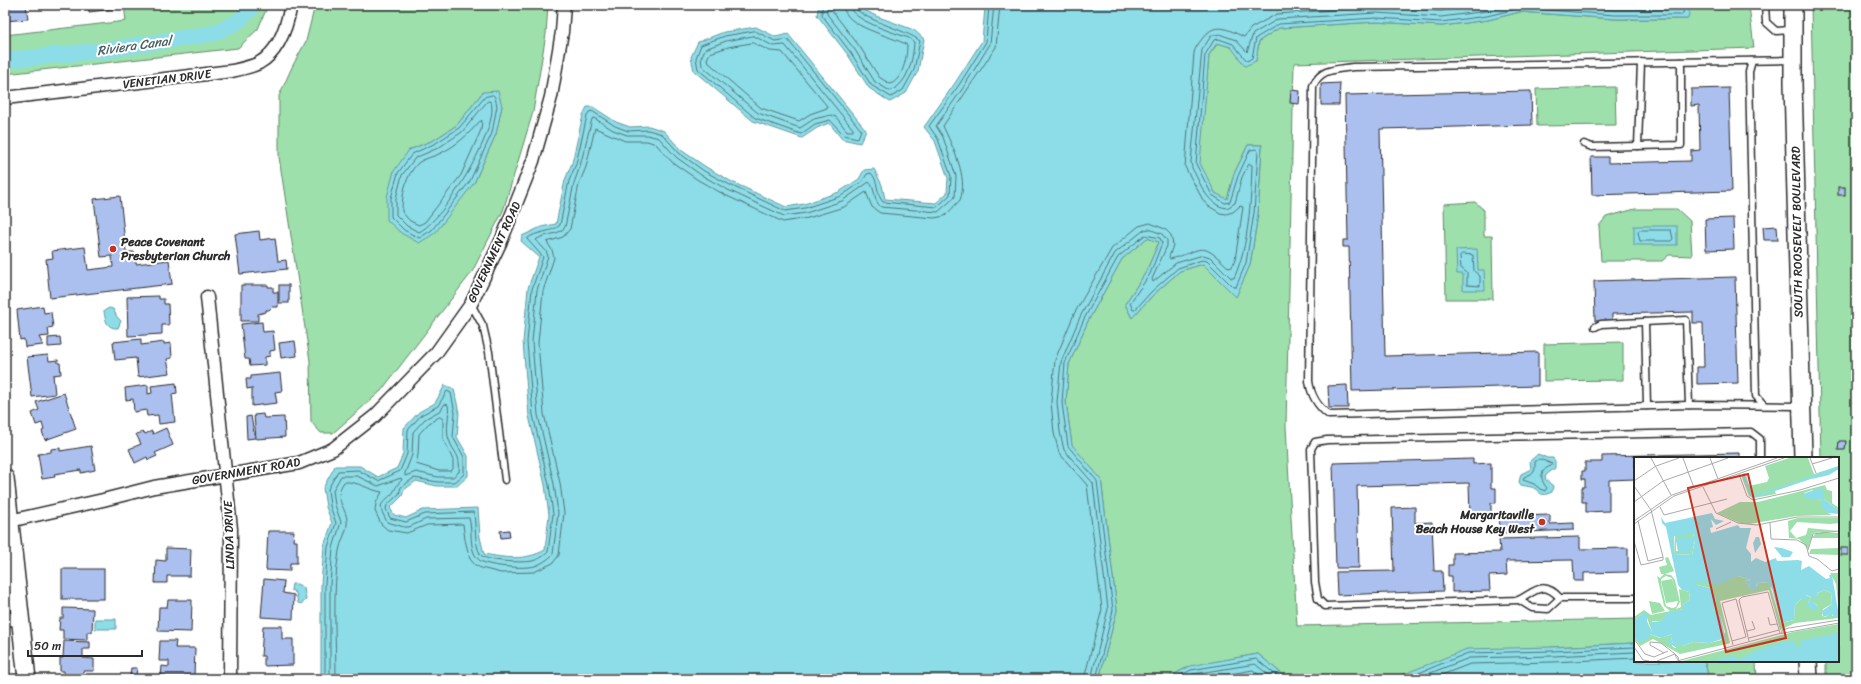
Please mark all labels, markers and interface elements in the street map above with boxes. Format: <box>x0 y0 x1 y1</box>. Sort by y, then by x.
water label: Riviera Canal <box>96 28 176 62</box>
street label: VENETIAN DRIVE <box>122 63 214 95</box>
street label: SOUTH ROOSEVELT BOULEVARD <box>1784 145 1809 318</box>
street label: GOVERNMENT ROAD <box>461 198 527 306</box>
place label: Peace Covenant Presbyterian Church <box>121 231 231 267</box>
marker: Peace Covenant Presbyterian Church <box>108 244 118 254</box>
street label: GOVERNMENT ROAD <box>190 451 302 491</box>
inset map <box>1634 457 1839 662</box>
street label: LINDA DRIVE <box>217 499 241 570</box>
place label: Margaritaville Beach House Key West <box>1416 504 1535 540</box>
marker: Margaritaville Beach House Key West <box>1537 517 1547 527</box>
scale bar <box>28 632 142 658</box>
text: 50 m <box>34 635 61 657</box>

